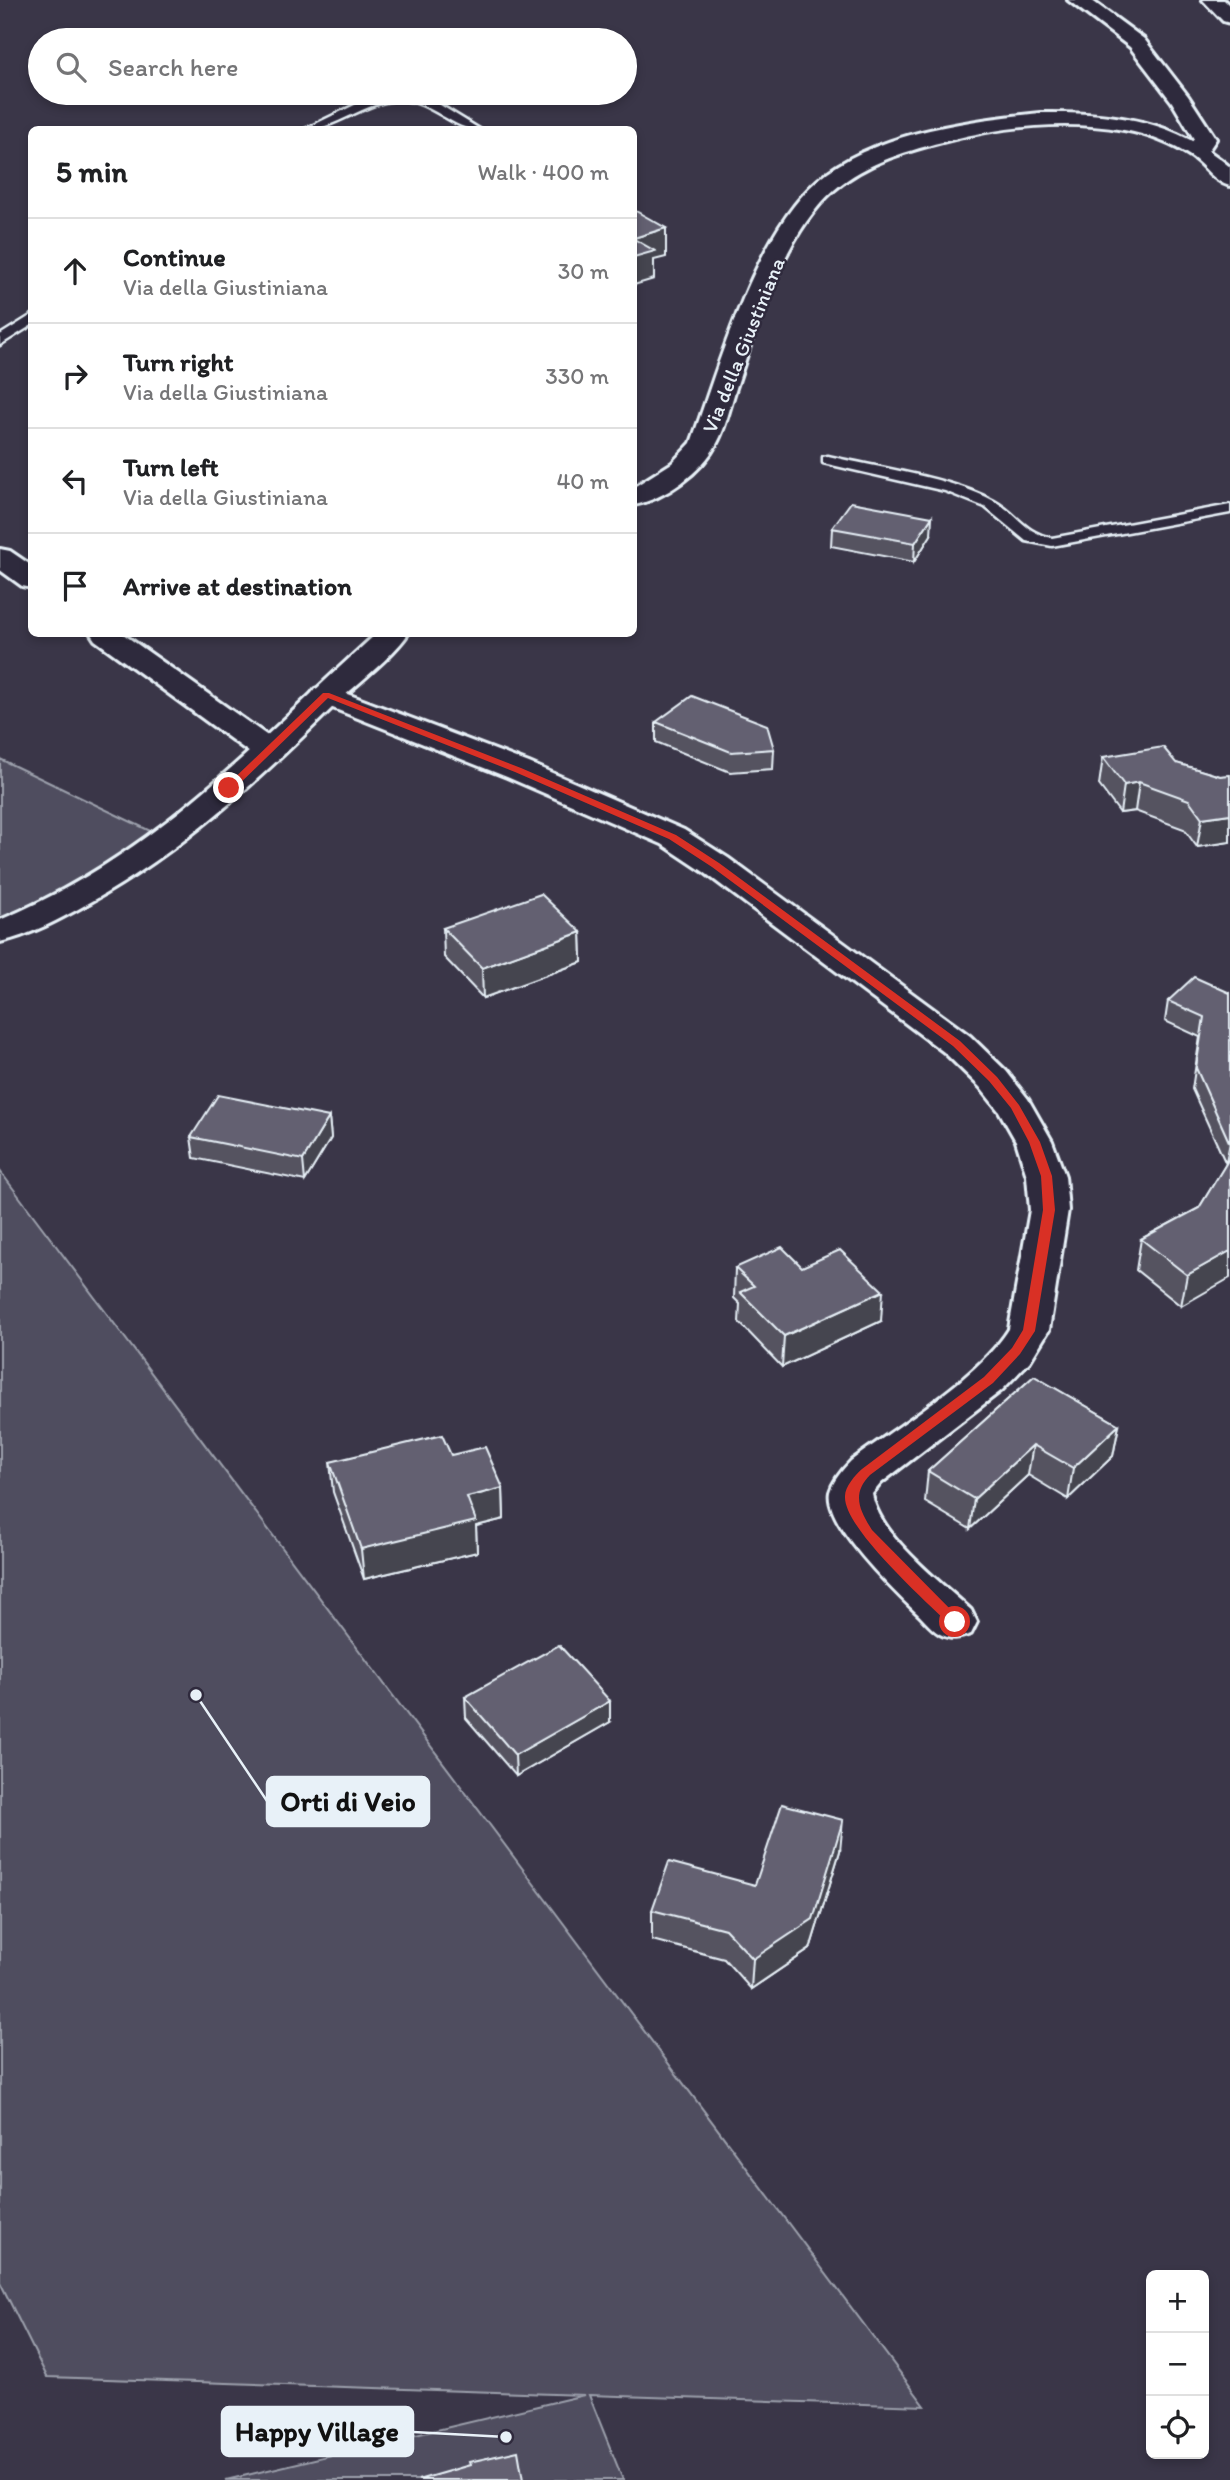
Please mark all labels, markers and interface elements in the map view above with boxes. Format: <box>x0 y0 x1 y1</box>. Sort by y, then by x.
search box <box>28 28 637 105</box>
icon: search <box>52 48 90 86</box>
text: Search here <box>108 51 238 83</box>
text: 5 min <box>56 153 127 190</box>
text: Walk · 400 m <box>477 158 609 186</box>
text: Continue <box>123 241 226 273</box>
icon: ahead <box>56 252 94 290</box>
street label: Via della Giustiniana <box>696 253 790 436</box>
text: 30 m <box>558 257 609 285</box>
text: Via della Giustiniana <box>123 273 328 301</box>
text: Turn right <box>123 346 234 378</box>
icon: right <box>56 357 94 395</box>
text: 330 m <box>545 362 609 390</box>
text: Via della Giustiniana <box>123 378 328 406</box>
text: Turn left <box>123 451 219 483</box>
icon: left <box>56 462 94 500</box>
text: 40 m <box>556 467 609 495</box>
text: Via della Giustiniana <box>123 483 328 511</box>
icon: arrive <box>56 567 94 605</box>
text: Arrive at destination <box>123 570 352 602</box>
route end <box>213 772 244 803</box>
route start <box>939 1606 970 1637</box>
callout: Orti di Veio <box>267 1777 429 1826</box>
text: Orti di Veio <box>280 1784 416 1818</box>
map controls <box>1146 2270 1209 2459</box>
button: + <box>1146 2270 1209 2333</box>
button: − <box>1146 2333 1209 2396</box>
button: locate <box>1146 2396 1209 2459</box>
callout: Happy Village <box>222 2407 413 2456</box>
text: Happy Village <box>235 2414 399 2448</box>

